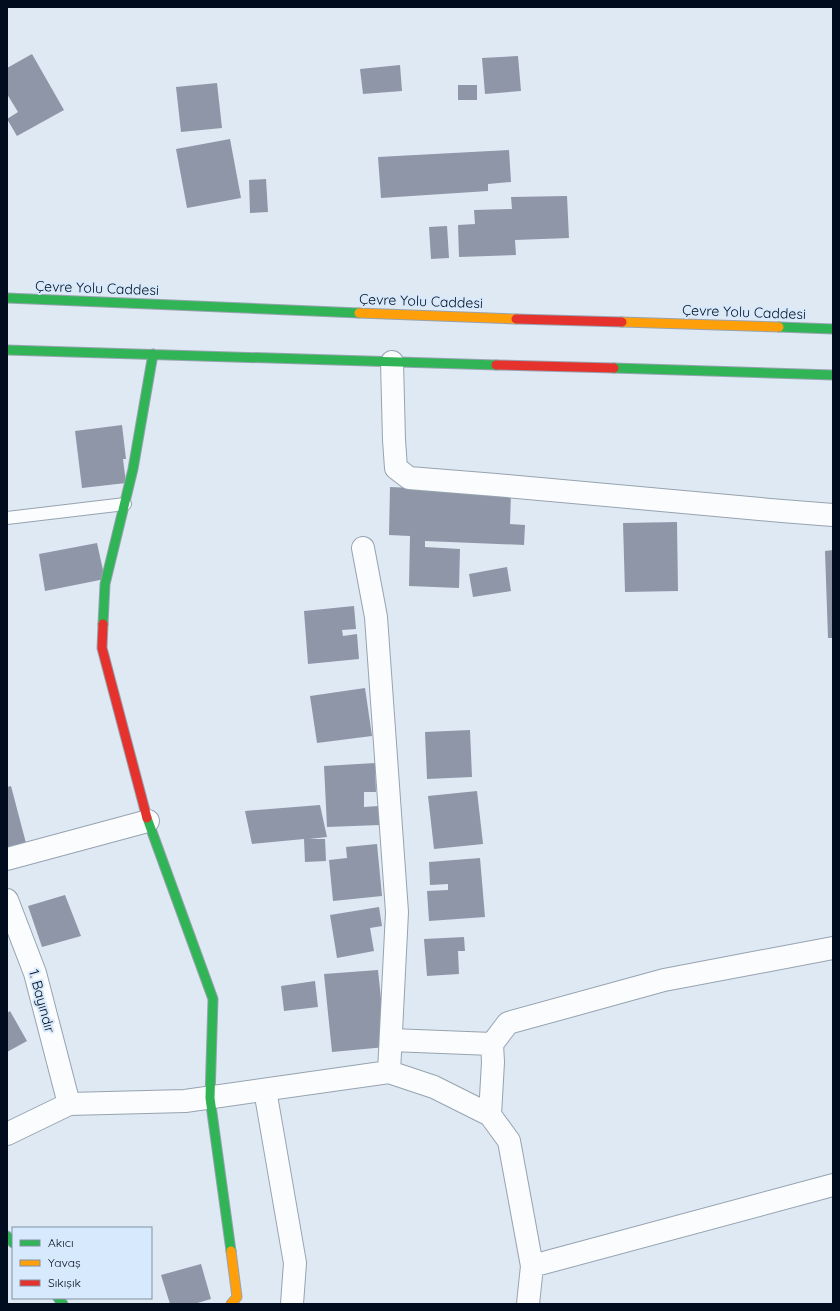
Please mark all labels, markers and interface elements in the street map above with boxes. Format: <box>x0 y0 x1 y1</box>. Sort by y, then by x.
street label: Çevre Yolu Caddesi <box>35 277 159 299</box>
street label: Çevre Yolu Caddesi <box>359 290 483 312</box>
street label: Çevre Yolu Caddesi <box>682 301 806 323</box>
street label: 1. Bayındır <box>25 967 59 1035</box>
legend <box>12 1227 152 1299</box>
text: Akıcı <box>48 1235 74 1250</box>
text: Yavaş <box>48 1255 81 1270</box>
text: Sıkışık <box>48 1275 81 1290</box>

